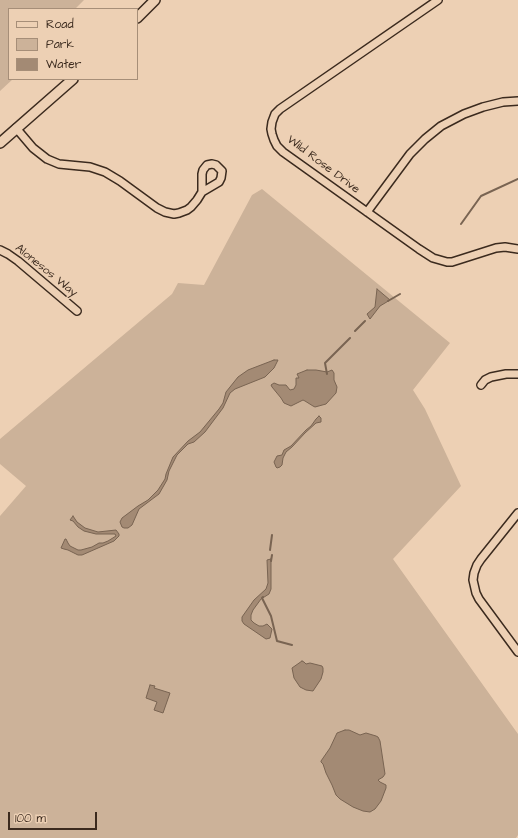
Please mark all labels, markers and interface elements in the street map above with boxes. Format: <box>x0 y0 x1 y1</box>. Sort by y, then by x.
legend <box>8 8 138 80</box>
text: Road <box>46 16 74 33</box>
text: Park <box>46 36 74 53</box>
text: Water <box>46 56 81 73</box>
street label: Wild Rose Drive <box>284 133 362 197</box>
street label: Alonesos Way <box>12 241 80 301</box>
scale bar <box>10 804 99 830</box>
text: 100 m <box>15 810 46 827</box>

